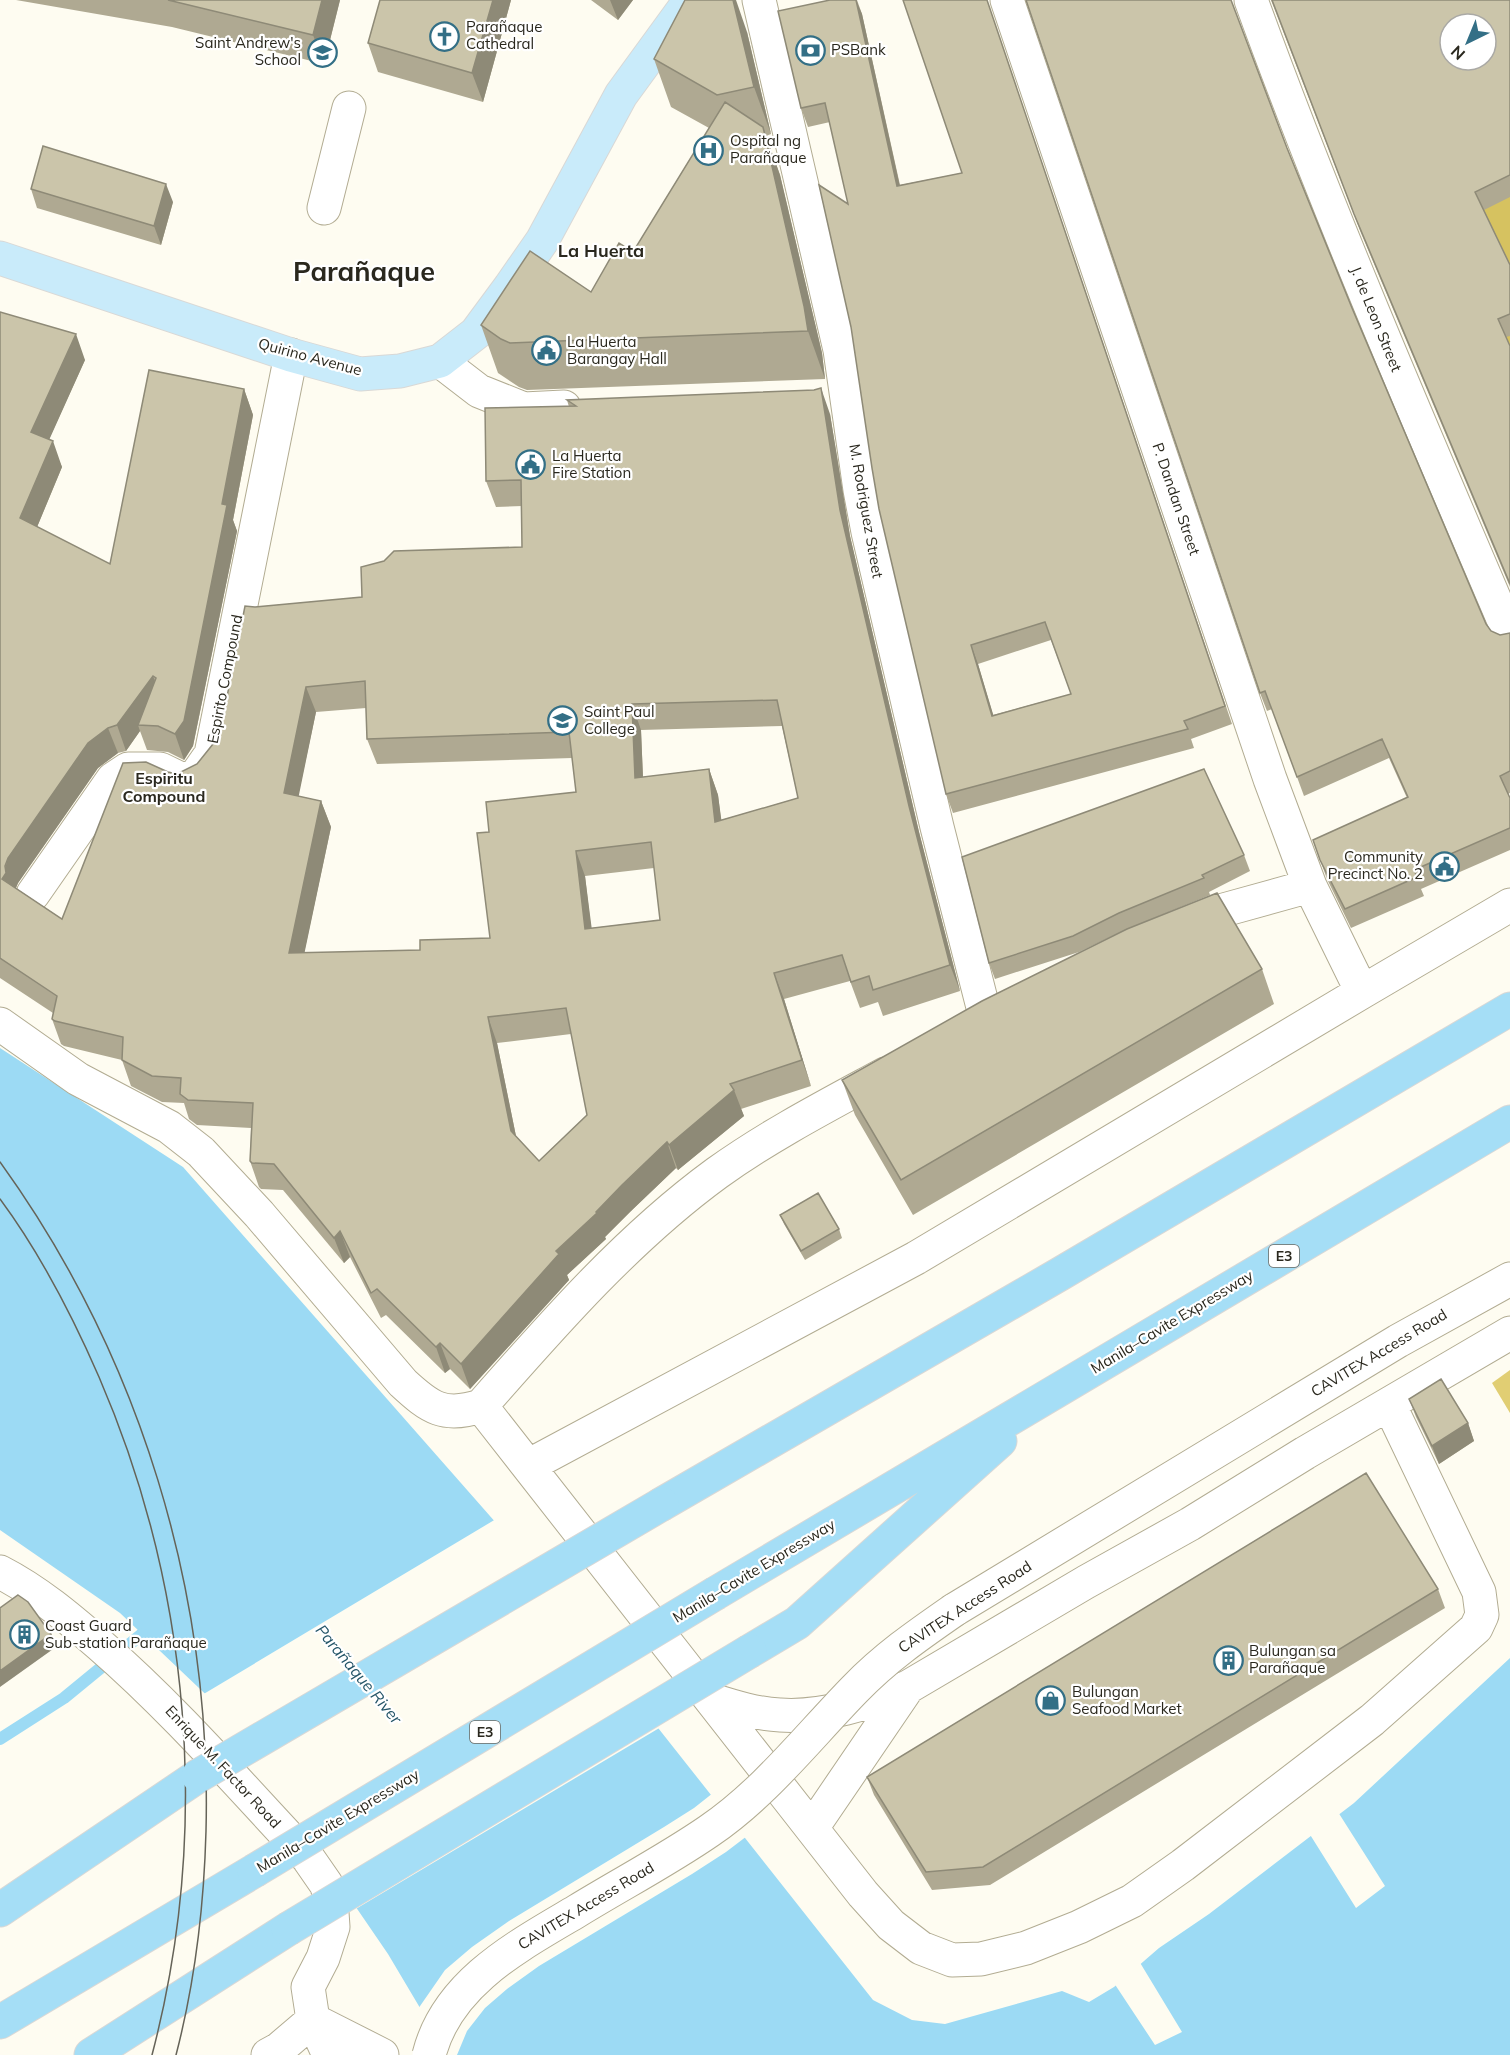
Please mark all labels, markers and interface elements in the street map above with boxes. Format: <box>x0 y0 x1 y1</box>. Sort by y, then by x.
north arrow <box>1438 12 1498 72</box>
place label: Parañaque Cathedral <box>466 17 542 53</box>
church icon: Parañaque Cathedral <box>429 20 461 52</box>
place label: Saint Andrew's School <box>195 33 301 69</box>
bank icon: PSBank <box>794 34 826 66</box>
school or university icon: Saint Andrew's School <box>306 36 338 68</box>
place label: PSBank <box>831 40 886 59</box>
text: N <box>1447 42 1469 64</box>
place label: Ospital ng Parañaque <box>730 131 806 167</box>
hospital icon: Ospital ng Parañaque <box>693 134 725 166</box>
district label: La Huerta <box>558 239 644 262</box>
district label: Parañaque <box>293 254 435 288</box>
street label: J. de Leon Street <box>1347 263 1406 374</box>
place label: La Huerta Barangay Hall <box>567 332 667 368</box>
street label: Quirino Avenue <box>256 334 364 379</box>
public building icon: La Huerta Barangay Hall <box>530 335 562 367</box>
street label: P. Dandan Street <box>1148 440 1205 557</box>
street label: M. Rodriguez Street <box>845 442 888 580</box>
place label: La Huerta Fire Station <box>552 446 631 482</box>
public building icon: La Huerta Fire Station <box>515 449 547 481</box>
street label: Espirito Compound <box>203 613 246 745</box>
place label: Saint Paul College <box>584 702 655 738</box>
school or university icon: Saint Paul College <box>547 705 579 737</box>
district label: Espiritu Compound <box>123 768 205 806</box>
place label: Community Precinct No. 2 <box>1328 847 1423 883</box>
public building icon: Community Precinct No. 2 <box>1428 850 1460 882</box>
road number: E3 <box>1269 1245 1299 1267</box>
street label: Manila–Cavite Expressway <box>1087 1266 1256 1378</box>
street label: CAVITEX Access Road <box>1307 1304 1450 1401</box>
street label: Manila–Cavite Expressway <box>669 1515 838 1627</box>
street label: CAVITEX Access Road <box>894 1556 1035 1657</box>
place label: Coast Guard Sub-station Parañaque <box>45 1616 207 1652</box>
building icon: Coast Guard Sub-station Parañaque <box>8 1619 40 1651</box>
water label: Parañaque River <box>312 1620 407 1729</box>
place label: Bulungan sa Parañaque <box>1249 1641 1336 1677</box>
building icon: Bulungan sa Parañaque <box>1212 1644 1244 1676</box>
place label: Bulungan Seafood Market <box>1072 1682 1182 1718</box>
shop icon: Bulungan Seafood Market <box>1035 1685 1067 1717</box>
street label: Enrique M. Factor Road <box>162 1701 285 1832</box>
road number: E3 <box>470 1721 500 1743</box>
street label: Manila–Cavite Expressway <box>253 1765 422 1877</box>
street label: CAVITEX Access Road <box>514 1857 657 1954</box>

